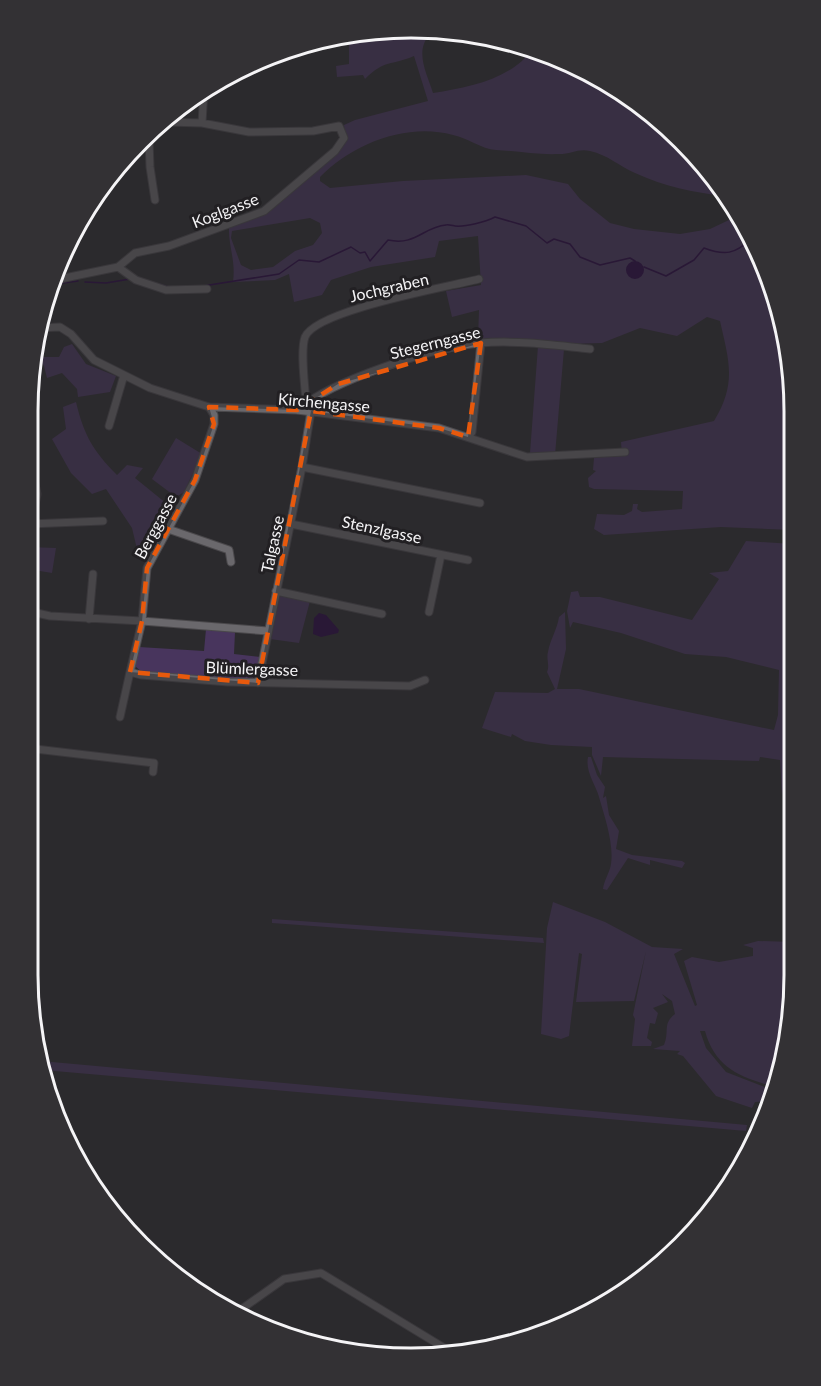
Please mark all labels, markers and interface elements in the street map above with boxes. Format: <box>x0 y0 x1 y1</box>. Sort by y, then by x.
street label: Koglgasse <box>189 189 261 231</box>
street label: Jochgraben <box>348 269 430 305</box>
street label: Stegerngasse <box>388 322 482 362</box>
street label: Kirchengasse <box>277 389 371 415</box>
street label: Berggasse <box>130 490 180 562</box>
street label: Stenzlgasse <box>340 511 424 547</box>
street label: Talgasse <box>257 514 287 574</box>
street label: Blümlergasse <box>205 657 299 679</box>

